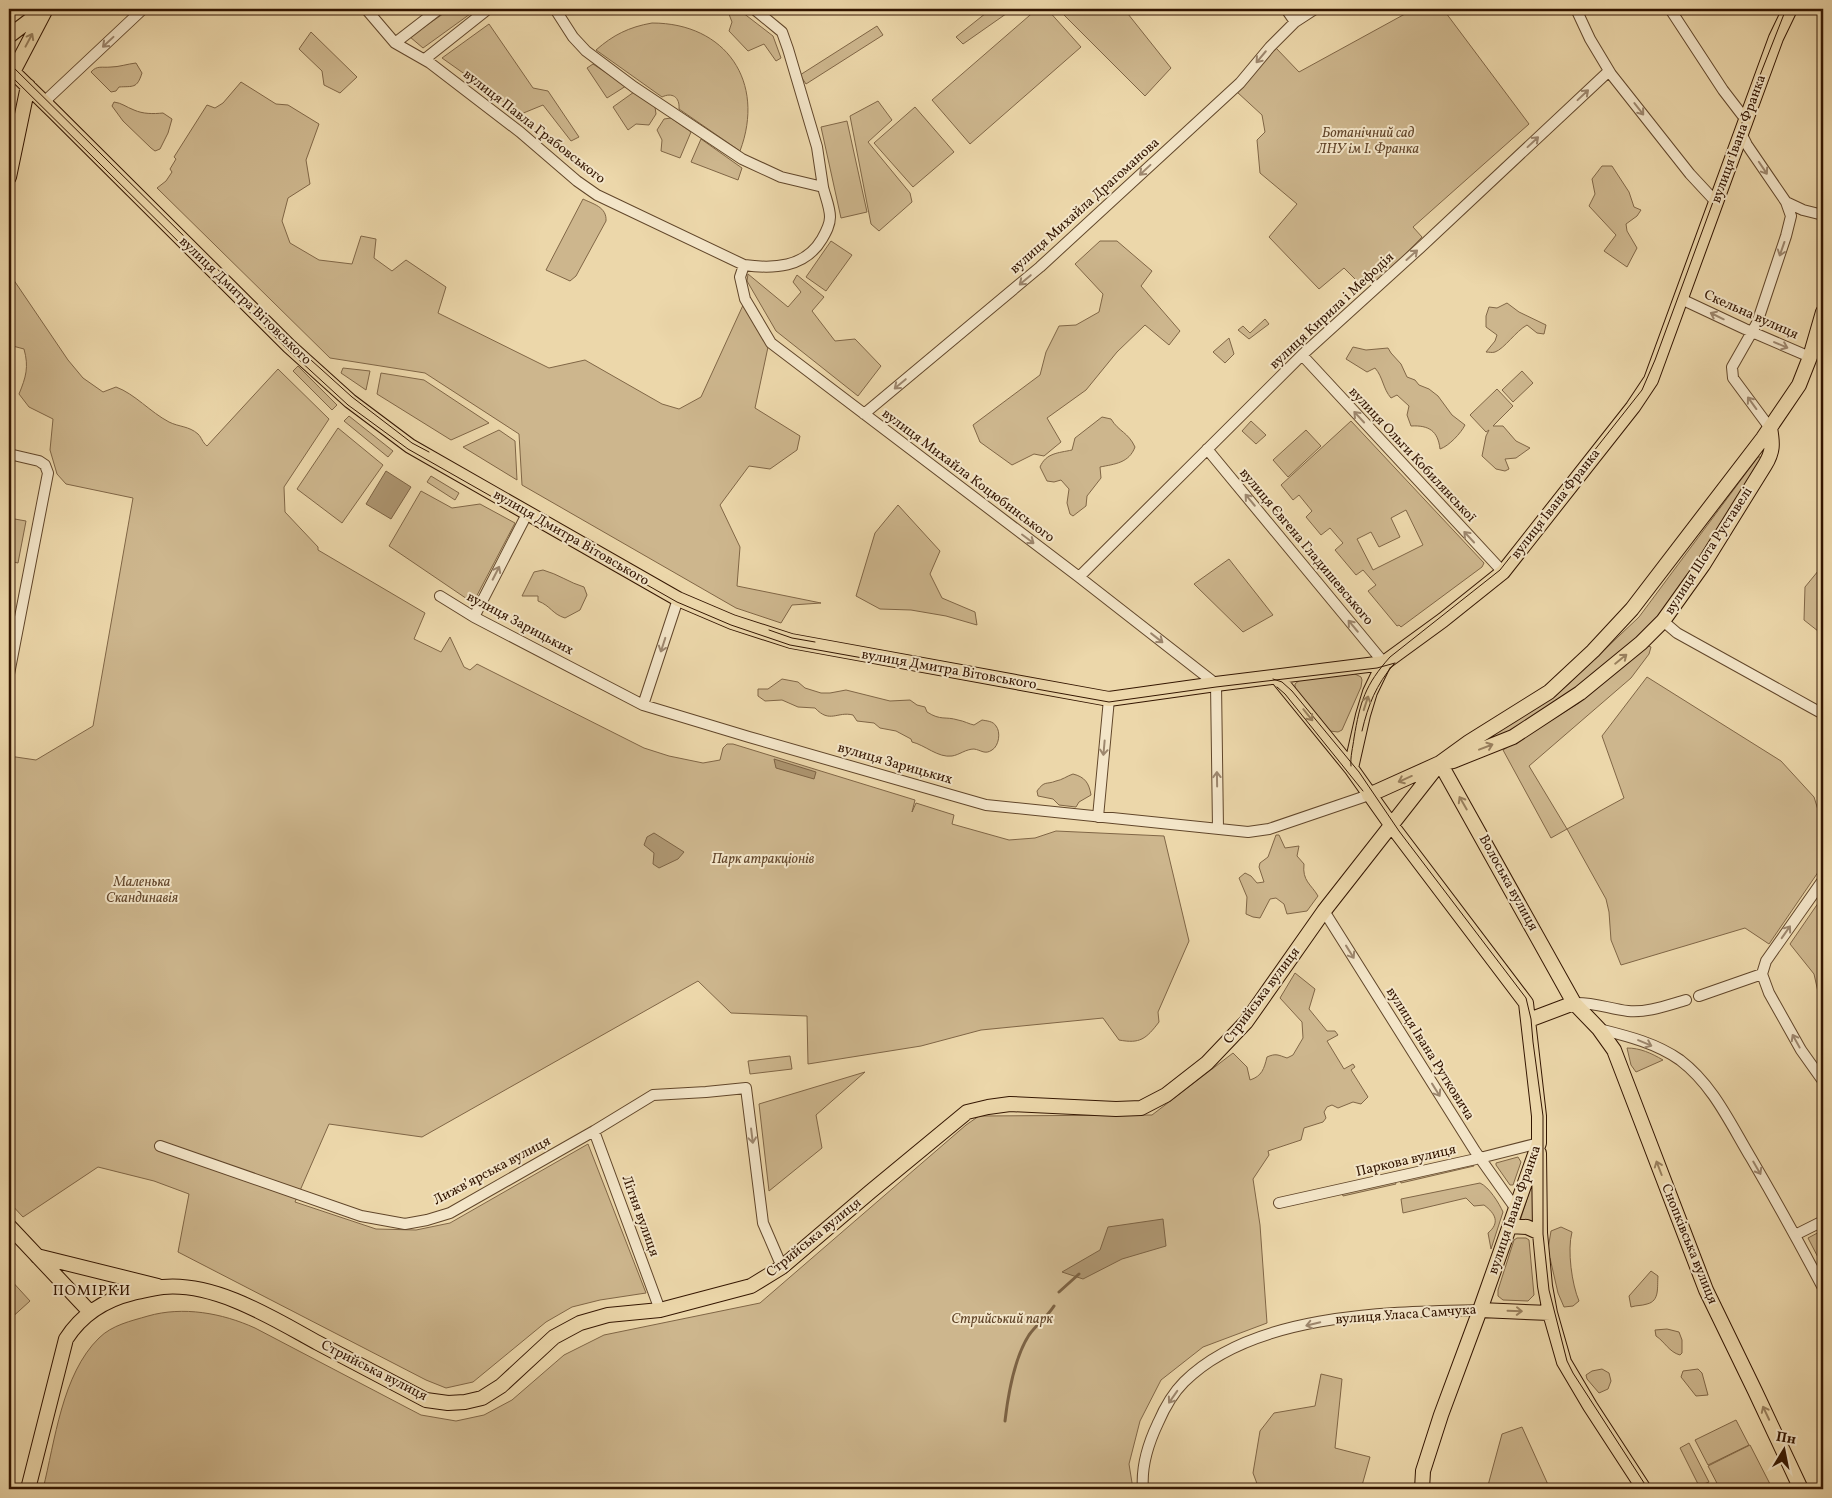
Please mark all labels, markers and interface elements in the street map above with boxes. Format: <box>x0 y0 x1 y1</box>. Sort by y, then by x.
one-way arrow <box>24 33 34 48</box>
one-way arrow <box>102 36 114 48</box>
one-way arrow <box>1256 50 1267 63</box>
street label: вулиця Павла Грабовського <box>459 65 609 189</box>
street label: вулиця Івана Франка <box>1707 72 1771 206</box>
one-way arrow <box>1576 89 1589 101</box>
one-way arrow <box>1633 102 1644 115</box>
park label: Ботанічний сад ЛНУ ім І. Франка <box>1316 124 1419 159</box>
street label: вулиця Михайла Драгоманова <box>1006 134 1164 278</box>
one-way arrow <box>1527 136 1539 148</box>
one-way arrow <box>1758 161 1768 175</box>
one-way arrow <box>1139 165 1152 176</box>
street label: вулиця Дмитра Вітовського <box>175 233 315 369</box>
one-way arrow <box>1777 241 1786 256</box>
street label: вулиця Кирила і Мефодія <box>1266 248 1398 374</box>
one-way arrow <box>1406 250 1419 261</box>
one-way arrow <box>1019 274 1032 285</box>
street label: Скельна вулиця <box>1701 286 1801 344</box>
one-way arrow <box>1710 310 1725 320</box>
one-way arrow <box>1773 340 1788 350</box>
one-way arrow <box>894 378 907 390</box>
street label: вулиця Ольги Кобилянської <box>1344 383 1480 527</box>
one-way arrow <box>1746 397 1757 410</box>
street label: вулиця Михайла Коцюбинського <box>878 405 1058 547</box>
one-way arrow <box>1353 410 1365 423</box>
street label: вулиця Івана Франка <box>1507 445 1605 563</box>
street label: вулиця Євгена Гладишевського <box>1235 464 1377 630</box>
street label: вулиця Шота Руставелі <box>1661 484 1757 618</box>
street label: вулиця Дмитра Вітовського <box>489 485 653 591</box>
one-way arrow <box>1244 494 1255 507</box>
one-way arrow <box>1463 530 1475 543</box>
one-way arrow <box>1022 533 1035 544</box>
one-way arrow <box>491 566 501 581</box>
street label: вулиця Зарицьких <box>463 588 577 660</box>
one-way arrow <box>1348 619 1359 632</box>
one-way arrow <box>1150 633 1164 643</box>
one-way arrow <box>658 637 667 653</box>
street label: вулиця Дмитра Вітовського <box>860 645 1038 695</box>
one-way arrow <box>1615 654 1628 665</box>
one-way arrow <box>1362 696 1372 712</box>
one-way arrow <box>1302 708 1313 721</box>
street label: вулиця Зарицьких <box>835 739 955 789</box>
one-way arrow <box>1100 739 1109 755</box>
one-way arrow <box>1478 742 1493 751</box>
one-way arrow <box>1212 771 1222 788</box>
one-way arrow <box>1398 775 1413 785</box>
one-way arrow <box>1458 796 1468 811</box>
street label: Волоська вулиця <box>1474 831 1542 935</box>
park label: Парк атракціонів <box>712 850 815 869</box>
park label: Маленька Скандинавія <box>106 873 178 908</box>
one-way arrow <box>1781 925 1791 939</box>
street label: Стрийська вулиця <box>1219 944 1305 1048</box>
one-way arrow <box>1345 945 1355 959</box>
street label: вулиця Івана Рутковича <box>1381 984 1479 1124</box>
one-way arrow <box>1790 1035 1800 1049</box>
one-way arrow <box>1638 1039 1653 1048</box>
one-way arrow <box>1431 1083 1442 1097</box>
one-way arrow <box>747 1128 757 1144</box>
street label: Лижвʼярська вулиця <box>430 1132 554 1210</box>
street label: Паркова вулиця <box>1354 1140 1458 1182</box>
street label: вулиця Івана Франка <box>1484 1143 1546 1277</box>
one-way arrow <box>1654 1161 1663 1176</box>
one-way arrow <box>1752 1161 1762 1175</box>
street label: Літня вулиця <box>616 1173 664 1259</box>
street label: Снопківська вулиця <box>1656 1181 1722 1307</box>
street label: Стрийська вулиця <box>763 1194 865 1282</box>
district label: ПОМІРКИ <box>53 1281 131 1302</box>
street label: вулиця Уласа Самчука <box>1335 1301 1477 1329</box>
one-way arrow <box>1507 1306 1523 1316</box>
park label: Стрийський парк <box>951 1310 1053 1329</box>
one-way arrow <box>1305 1320 1321 1329</box>
street label: Стрийська вулиця <box>318 1336 430 1406</box>
one-way arrow <box>1168 1390 1178 1404</box>
one-way arrow <box>1760 1406 1770 1421</box>
north arrow <box>1760 1426 1810 1476</box>
text: Пн <box>1775 1428 1797 1450</box>

